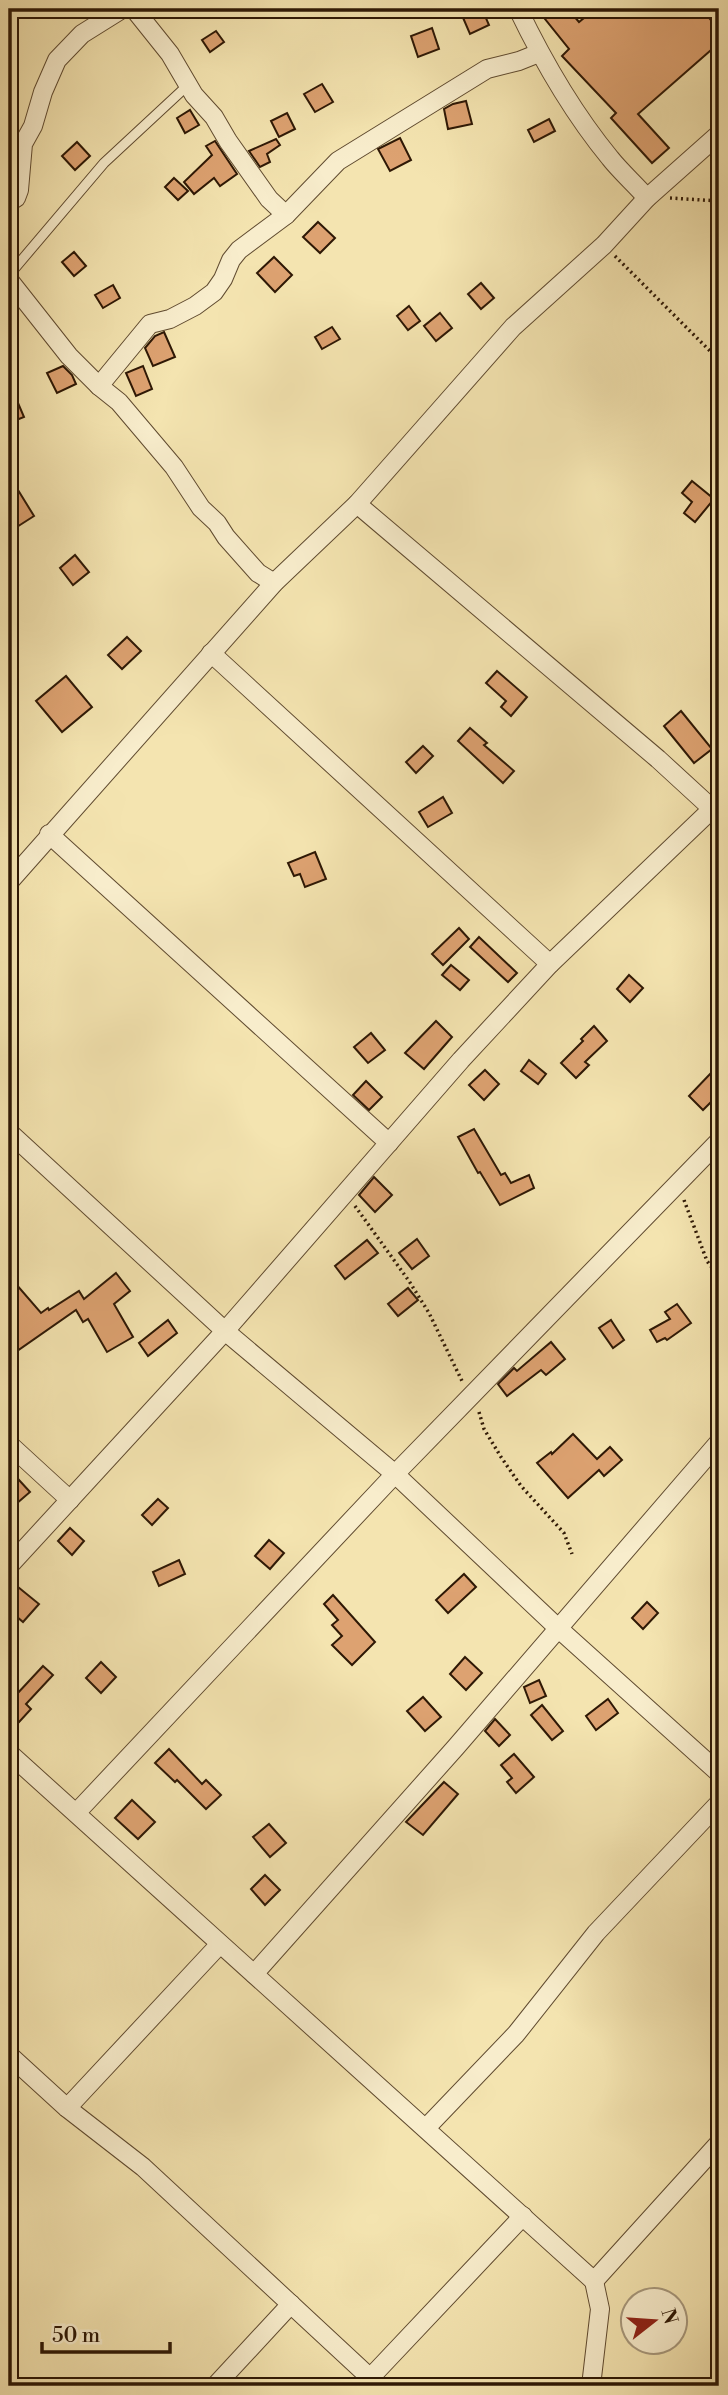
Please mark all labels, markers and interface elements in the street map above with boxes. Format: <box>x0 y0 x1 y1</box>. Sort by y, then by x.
north arrow <box>620 2286 690 2356</box>
text: N <box>656 2306 683 2327</box>
scale bar <box>42 2311 170 2355</box>
text: 50 m <box>52 2323 100 2349</box>

